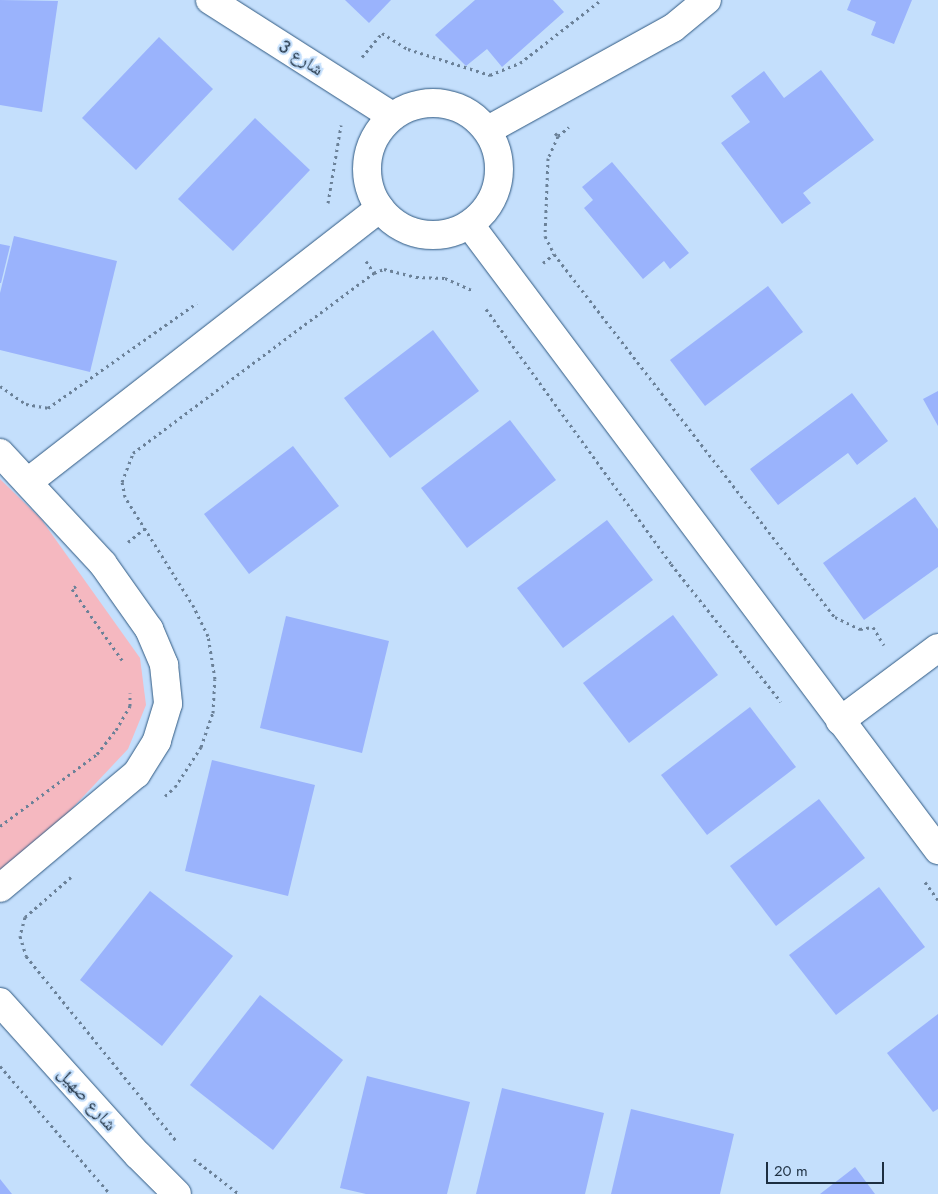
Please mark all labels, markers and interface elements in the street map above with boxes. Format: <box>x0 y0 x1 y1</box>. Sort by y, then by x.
street label: 3 شارع <box>274 35 328 81</box>
street label: شارع صهيل <box>53 1063 121 1135</box>
scale bar <box>768 1152 886 1184</box>
text: 20 m <box>774 1160 808 1182</box>

